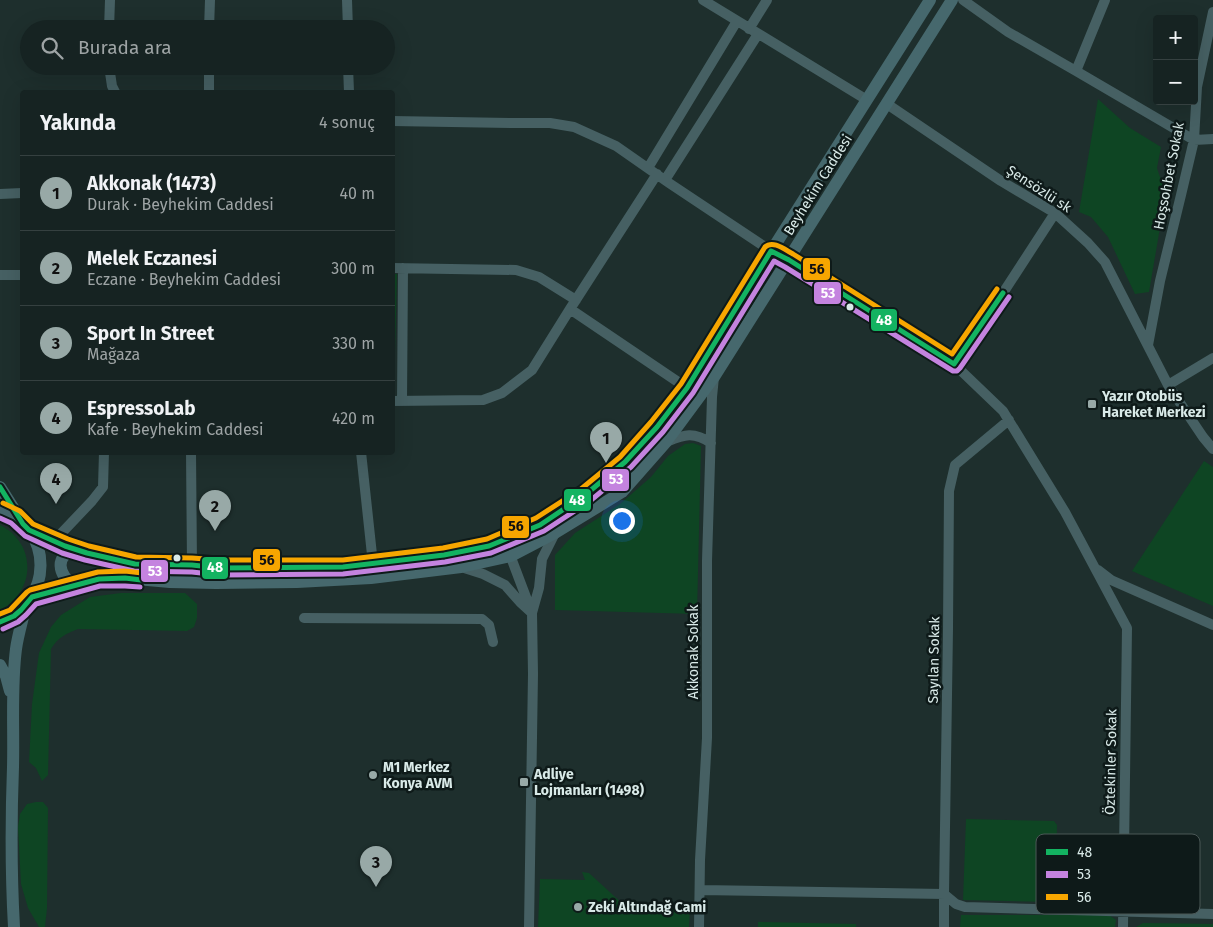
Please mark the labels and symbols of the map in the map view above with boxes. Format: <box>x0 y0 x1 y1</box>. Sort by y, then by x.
street label: Hoşsohbet Sokak <box>1150 120 1188 231</box>
street label: Beyhekim Caddesi <box>780 131 856 239</box>
street label: Şensözlü sk <box>1003 162 1075 217</box>
line badge: 56 <box>802 257 831 281</box>
text: 56 <box>809 261 825 278</box>
line badge: 53 <box>813 281 842 305</box>
text: 53 <box>821 285 835 302</box>
unlabelled marker <box>845 302 855 312</box>
line badge: 48 <box>870 308 898 332</box>
text: 48 <box>876 312 892 329</box>
place label: Yazır Otobüs Hareket Merkezi <box>1101 388 1206 421</box>
marker: Yazır Otobüs Hareket Merkezi <box>1086 398 1098 410</box>
pin: 1 <box>590 422 622 463</box>
pin: 4 <box>40 463 72 504</box>
line badge: 53 <box>601 468 630 492</box>
text: 53 <box>609 471 623 488</box>
line badge: 48 <box>563 488 592 512</box>
pin: 2 <box>199 490 231 531</box>
text: 48 <box>569 492 585 509</box>
your location <box>609 508 635 534</box>
line badge: 56 <box>501 515 530 539</box>
text: 56 <box>508 518 524 535</box>
line badge: 56 <box>252 548 281 572</box>
text: 56 <box>259 552 275 569</box>
unlabelled marker <box>172 553 182 563</box>
line badge: 48 <box>201 556 229 580</box>
line badge: 53 <box>140 559 169 583</box>
text: 48 <box>207 559 223 576</box>
text: 53 <box>148 563 162 580</box>
street label: Akkonak Sokak <box>685 604 702 699</box>
street label: Sayılan Sokak <box>925 616 943 704</box>
street label: Öztekinler Sokak <box>1101 708 1120 815</box>
place label: M1 Merkez Konya AVM <box>383 759 453 792</box>
place label: Adliye Lojmanları (1498) <box>533 766 645 799</box>
marker: M1 Merkez Konya AVM <box>367 769 379 781</box>
marker: Adliye Lojmanları (1498) <box>518 776 530 788</box>
legend <box>1036 834 1200 914</box>
text: 48 <box>1077 844 1092 861</box>
pin: 3 <box>360 846 392 887</box>
text: 53 <box>1077 866 1091 883</box>
text: 56 <box>1077 889 1091 906</box>
place label: Zeki Altındağ Cami <box>588 899 706 916</box>
marker: Zeki Altındağ Cami <box>572 901 584 913</box>

